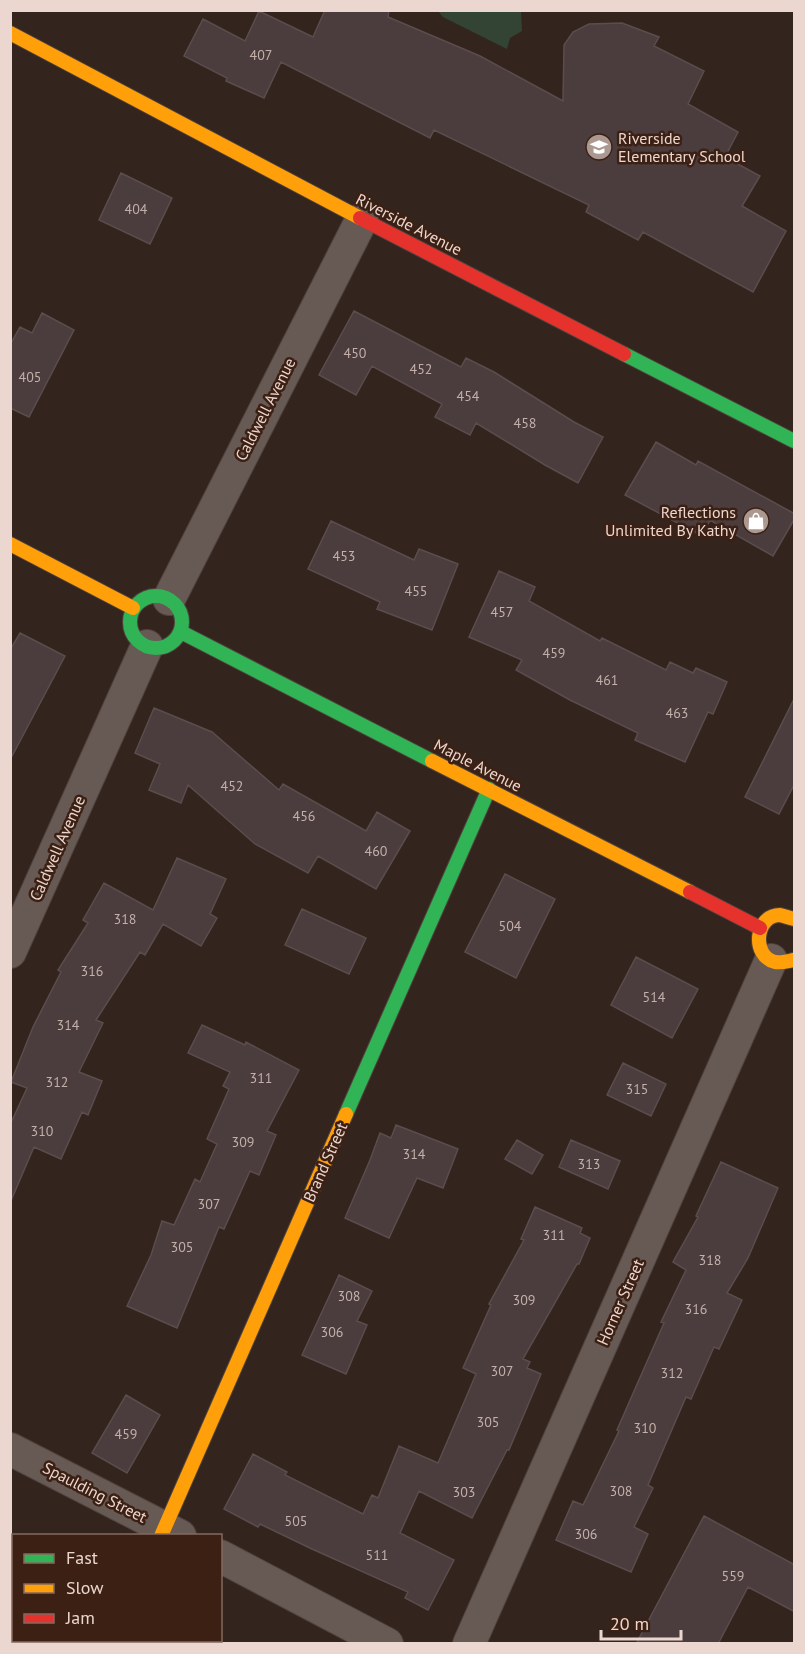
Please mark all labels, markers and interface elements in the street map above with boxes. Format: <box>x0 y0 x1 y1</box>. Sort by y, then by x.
house number: 407 <box>250 46 272 64</box>
place label: Riverside Elementary School <box>618 128 746 166</box>
school or university icon: Riverside Elementary School <box>584 132 614 162</box>
street label: Riverside Avenue <box>353 189 465 259</box>
house number: 404 <box>125 200 148 218</box>
house number: 450 <box>344 344 367 362</box>
street label: Caldwell Avenue <box>230 354 300 464</box>
house number: 452 <box>410 360 432 378</box>
house number: 405 <box>19 368 41 386</box>
house number: 454 <box>457 387 480 405</box>
house number: 458 <box>514 414 536 432</box>
place label: Reflections Unlimited By Kathy <box>605 502 737 540</box>
shop icon: Reflections Unlimited By Kathy <box>741 506 771 536</box>
house number: 453 <box>333 547 355 565</box>
house number: 455 <box>405 582 427 600</box>
house number: 457 <box>491 603 513 621</box>
house number: 459 <box>543 644 565 662</box>
house number: 461 <box>596 671 618 689</box>
house number: 463 <box>666 704 688 722</box>
street label: Maple Avenue <box>431 734 525 796</box>
house number: 452 <box>221 777 243 795</box>
street label: Caldwell Avenue <box>25 792 89 904</box>
house number: 456 <box>293 807 315 825</box>
house number: 460 <box>365 842 388 860</box>
house number: 318 <box>114 910 136 928</box>
house number: 504 <box>499 917 522 935</box>
house number: 316 <box>81 962 103 980</box>
house number: 514 <box>643 988 666 1006</box>
house number: 314 <box>57 1016 80 1034</box>
house number: 311 <box>250 1069 272 1087</box>
house number: 312 <box>46 1073 68 1091</box>
house number: 315 <box>626 1080 648 1098</box>
street label: Brand Street <box>299 1118 352 1205</box>
house number: 310 <box>31 1122 54 1140</box>
house number: 309 <box>232 1133 254 1151</box>
house number: 314 <box>403 1145 426 1163</box>
house number: 313 <box>578 1155 600 1173</box>
house number: 307 <box>198 1195 220 1213</box>
house number: 311 <box>543 1226 565 1244</box>
house number: 305 <box>171 1238 193 1256</box>
house number: 318 <box>699 1251 721 1269</box>
street label: Horner Street <box>592 1255 648 1348</box>
house number: 308 <box>338 1287 360 1305</box>
house number: 309 <box>513 1291 535 1309</box>
house number: 316 <box>685 1300 707 1318</box>
house number: 306 <box>321 1323 343 1341</box>
house number: 307 <box>491 1362 513 1380</box>
house number: 312 <box>661 1364 683 1382</box>
house number: 305 <box>477 1413 499 1431</box>
house number: 310 <box>634 1419 657 1437</box>
house number: 459 <box>115 1425 137 1443</box>
street label: Spaulding Street <box>40 1457 151 1527</box>
house number: 308 <box>610 1482 632 1500</box>
house number: 303 <box>453 1483 475 1501</box>
house number: 505 <box>285 1512 307 1530</box>
house number: 306 <box>575 1525 597 1543</box>
legend <box>12 1534 222 1642</box>
text: Fast <box>66 1546 98 1569</box>
house number: 511 <box>366 1546 388 1564</box>
house number: 559 <box>722 1567 744 1585</box>
text: Slow <box>66 1576 104 1599</box>
scale bar <box>601 1603 680 1641</box>
text: Jam <box>65 1606 95 1629</box>
text: 20 m <box>610 1612 649 1635</box>

